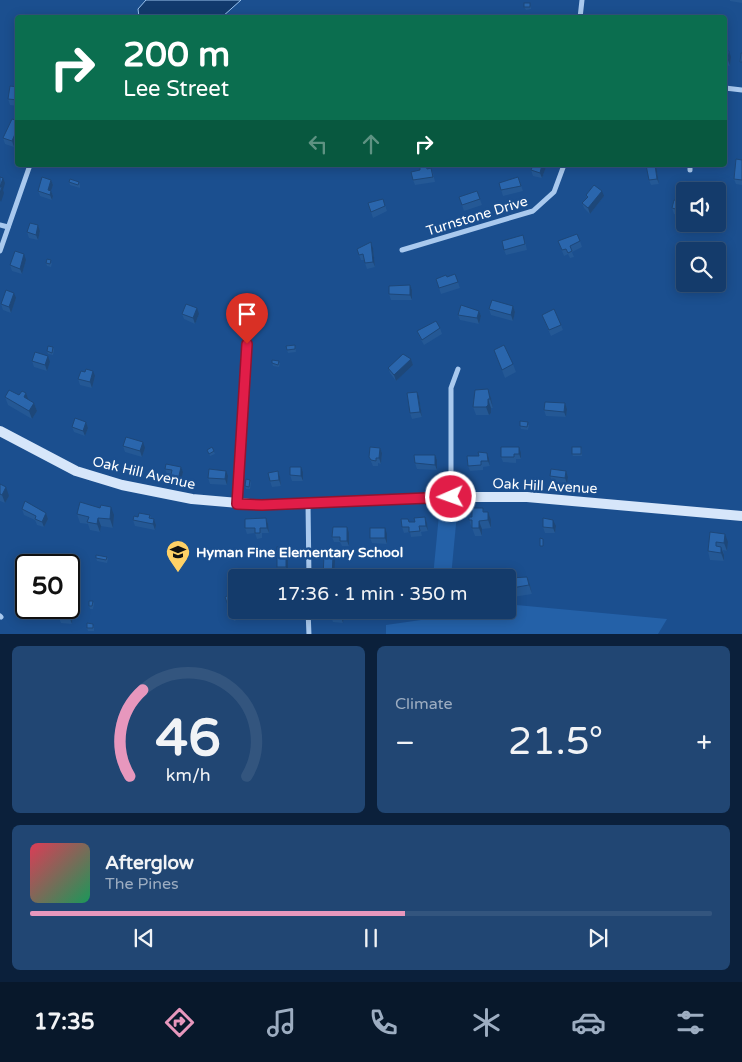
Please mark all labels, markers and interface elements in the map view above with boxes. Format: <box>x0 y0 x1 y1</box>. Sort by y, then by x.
text: 200 m <box>123 34 230 76</box>
icon: right <box>40 35 105 100</box>
text: Lee Street <box>123 76 229 102</box>
icon: left <box>304 130 332 158</box>
icon: ahead <box>357 130 385 158</box>
icon: right <box>410 130 438 158</box>
map controls <box>676 182 726 292</box>
button: sound <box>676 182 726 232</box>
street label: Turnstone Drive <box>424 192 530 239</box>
button: search <box>676 242 726 292</box>
pin <box>226 293 268 344</box>
icon: arrive <box>233 300 261 328</box>
street label: Oak Hill Avenue <box>91 453 197 493</box>
position arrow <box>424 470 476 522</box>
street label: Oak Hill Avenue <box>492 475 598 497</box>
school or university icon: Hyman Fine Elementary School <box>165 539 191 573</box>
place label: Hyman Fine Elementary School <box>196 544 403 561</box>
speed limit sign: 50 <box>15 554 80 619</box>
text: 17:36 · 1 min · 350 m <box>276 583 468 605</box>
text: Climate <box>395 694 453 714</box>
text: 46 <box>156 707 221 770</box>
text: 21.5° <box>508 719 603 765</box>
text: − <box>395 726 415 760</box>
text: + <box>696 726 712 760</box>
text: km/h <box>166 765 211 786</box>
text: Afterglow <box>105 852 194 874</box>
text: The Pines <box>105 874 179 894</box>
icon: previous <box>130 924 158 952</box>
icon: pause <box>357 924 385 952</box>
icon: next <box>584 924 612 952</box>
icon: directions <box>162 1005 197 1040</box>
icon: music <box>264 1005 299 1040</box>
icon: phone <box>366 1005 401 1040</box>
icon: climate <box>469 1005 504 1040</box>
icon: car <box>571 1005 606 1040</box>
icon: filters <box>673 1005 708 1040</box>
text: 17:35 <box>34 1009 95 1035</box>

